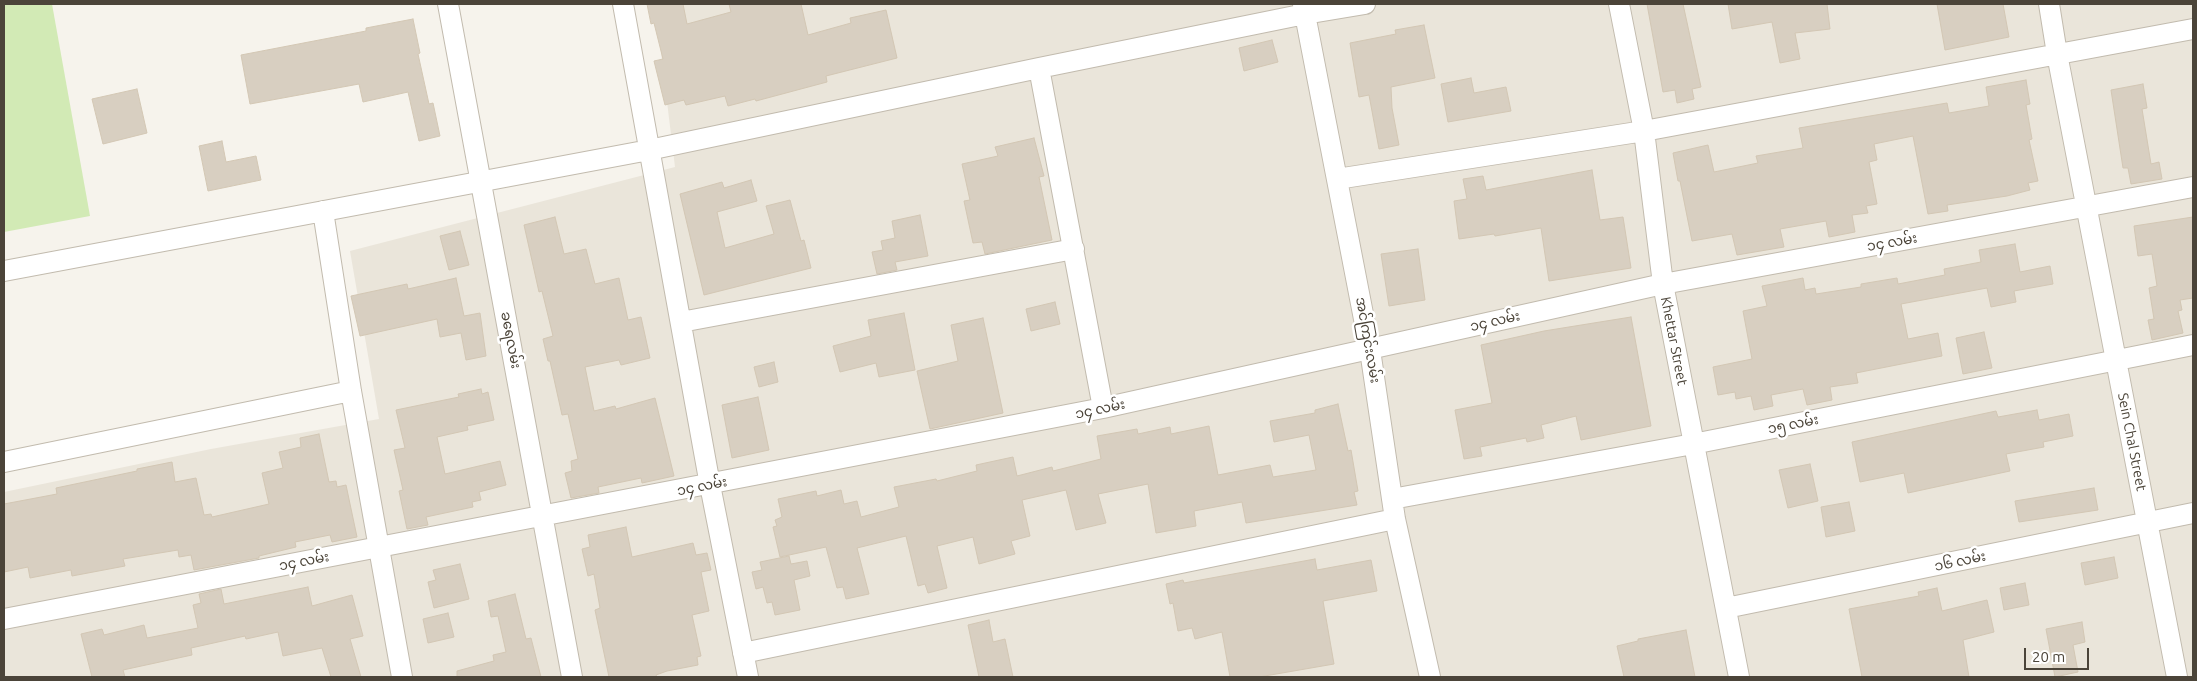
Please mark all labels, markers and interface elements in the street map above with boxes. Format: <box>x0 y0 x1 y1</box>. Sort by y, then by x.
street label: ၁၄ လမ်း <box>1866 229 1918 255</box>
street label: Khettar Street <box>1657 295 1691 387</box>
street label: အင်ကြင်းလမ်း <box>1352 296 1384 384</box>
street label: ၁၄ လမ်း <box>1468 307 1522 335</box>
street label: ခရေလမ်း <box>497 310 525 370</box>
street label: Sein Chal Street <box>2114 392 2150 492</box>
street label: ၁၄ လမ်း <box>1073 396 1127 422</box>
street label: ၁၅ လမ်း <box>1766 411 1820 437</box>
street label: ၁၄ လမ်း <box>676 473 728 499</box>
street label: ၁၆ လမ်း <box>1933 547 1987 575</box>
street label: ၁၄ လမ်း <box>278 548 330 574</box>
scale bar <box>2027 638 2092 670</box>
text: 20 m <box>2032 648 2065 665</box>

